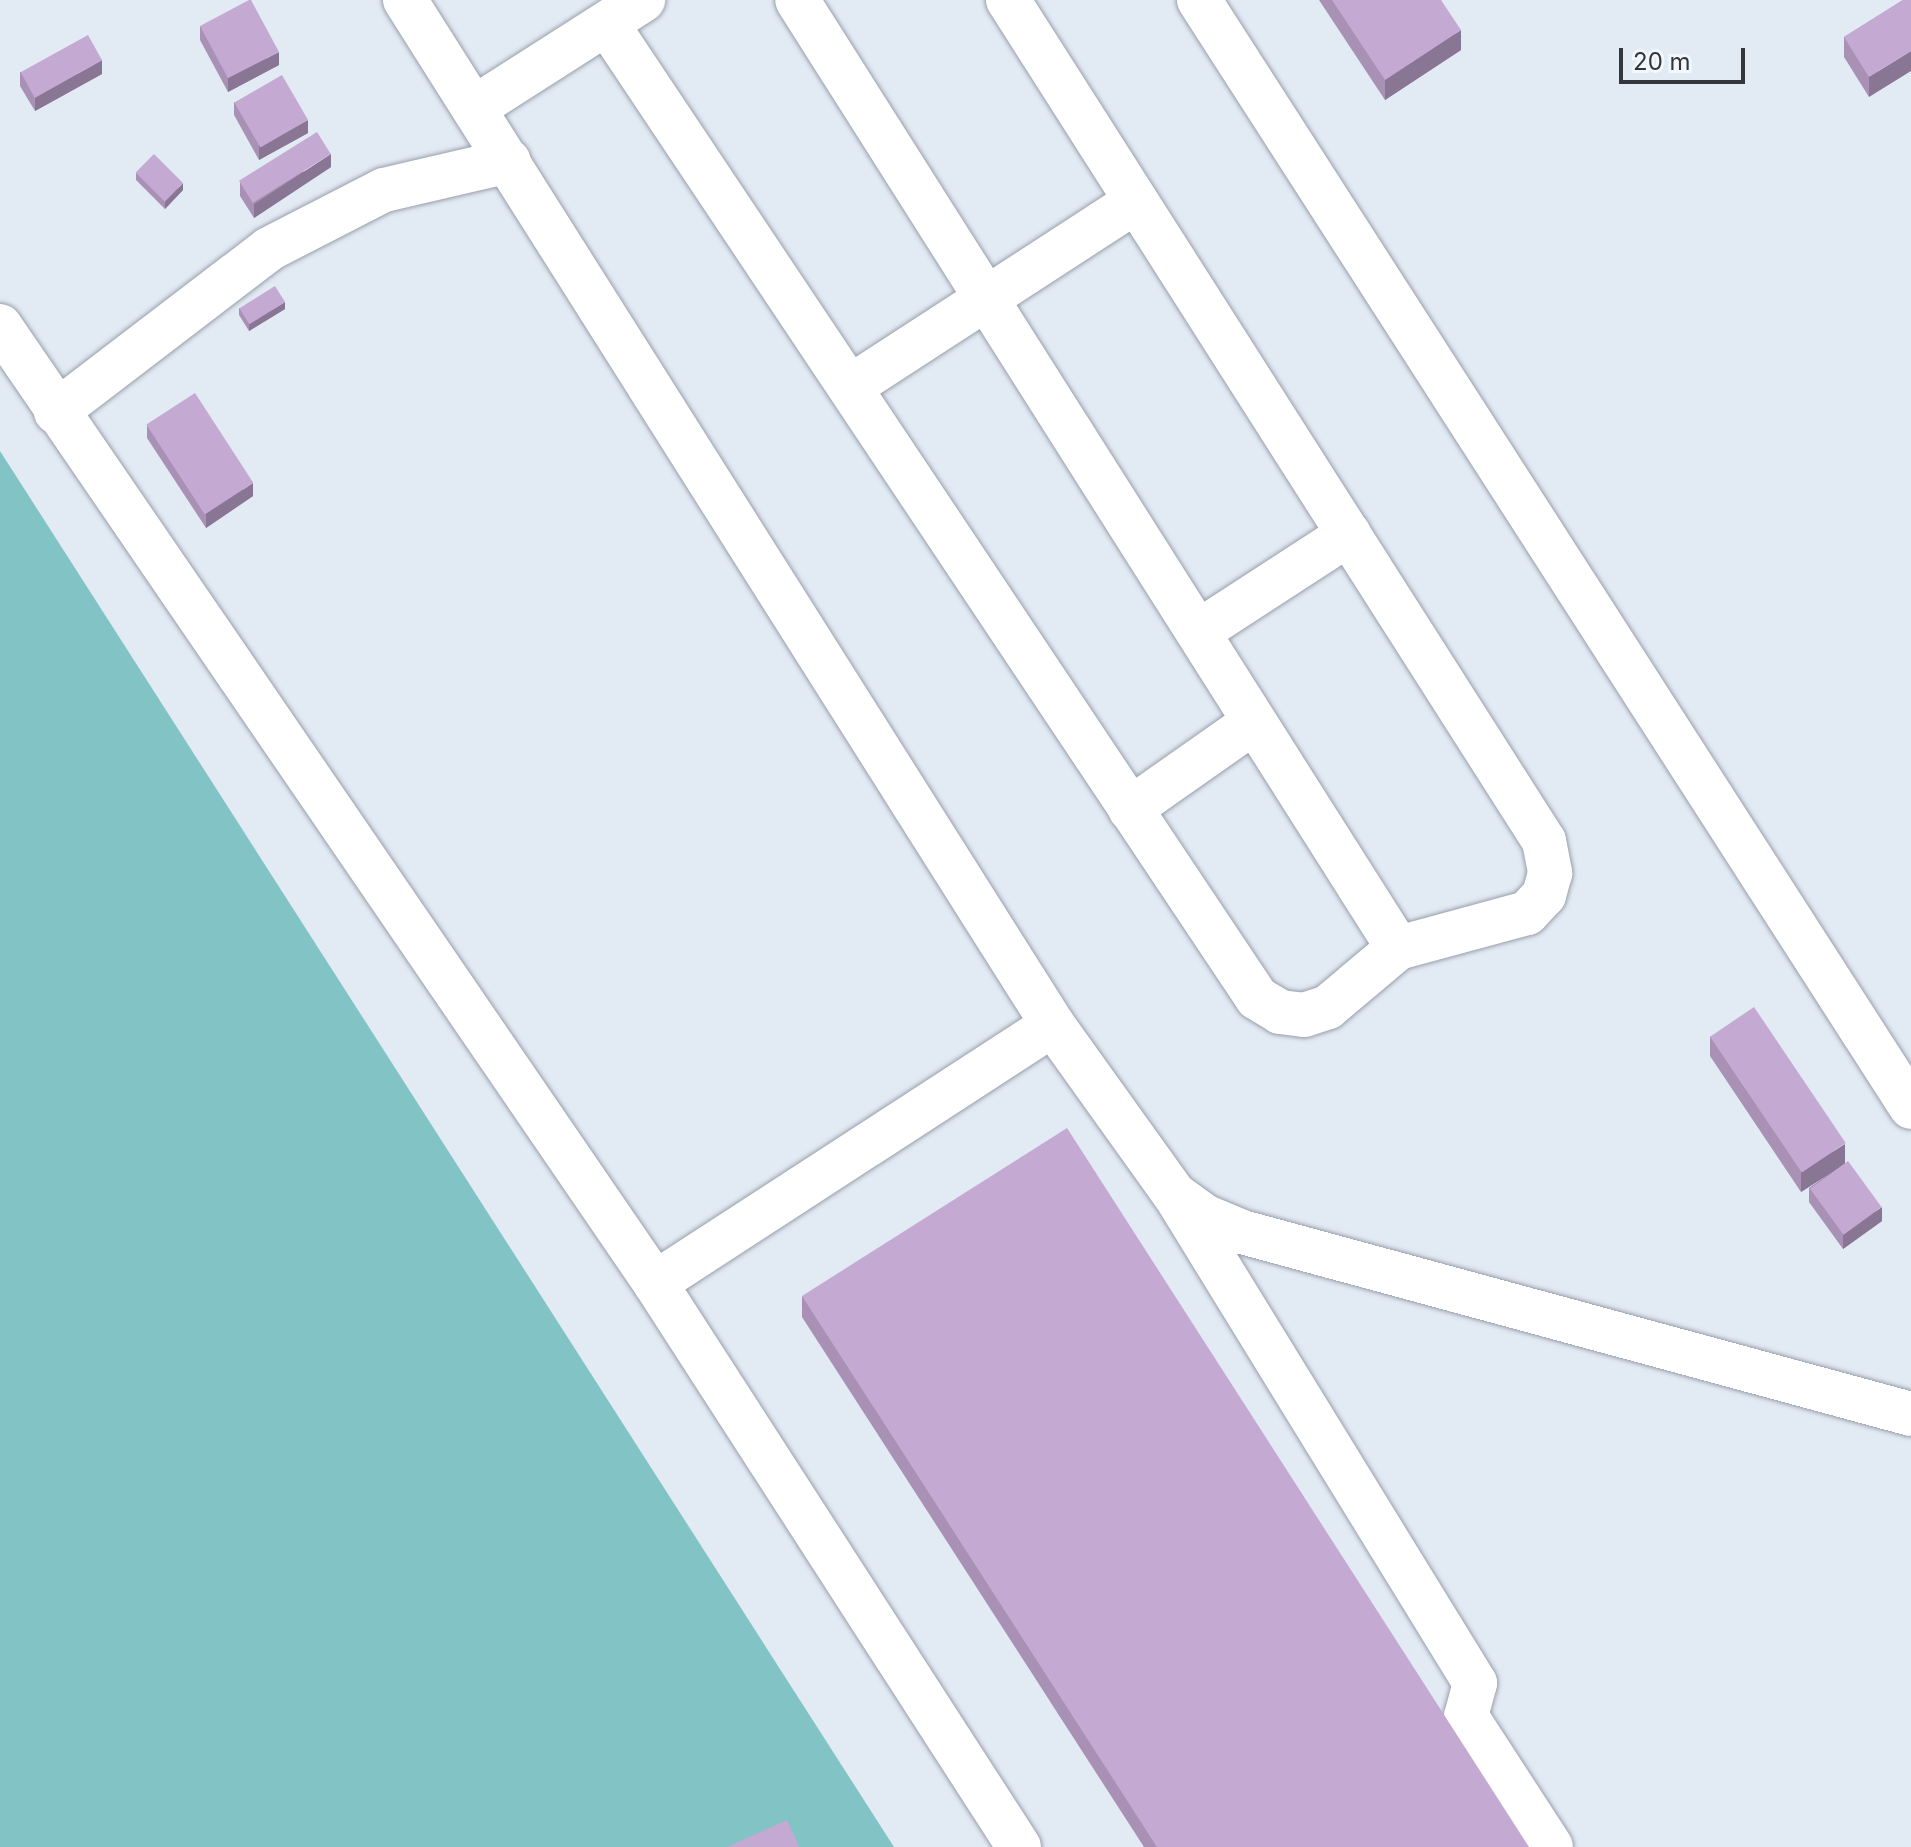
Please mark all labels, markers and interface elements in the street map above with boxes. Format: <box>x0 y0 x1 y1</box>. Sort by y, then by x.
scale bar <box>1623 32 1749 82</box>
text: 20 m <box>1633 47 1691 76</box>

